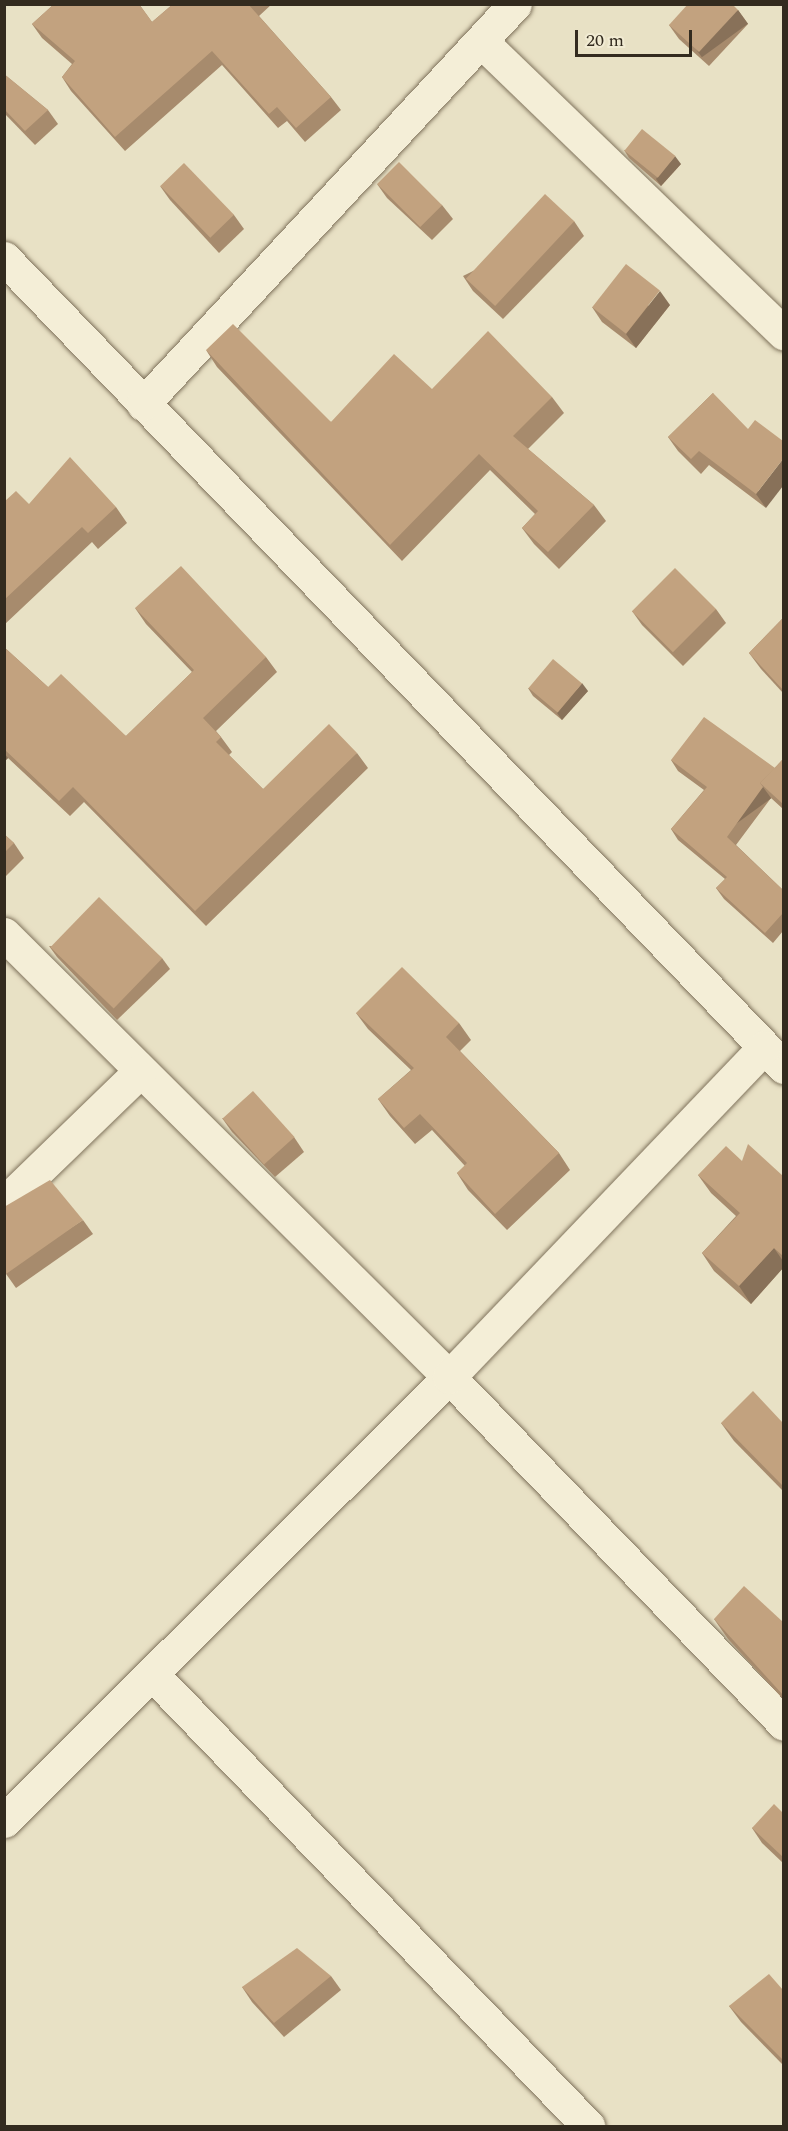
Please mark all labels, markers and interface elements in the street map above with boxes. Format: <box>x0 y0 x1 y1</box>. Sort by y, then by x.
scale bar <box>578 18 695 56</box>
text: 20 m <box>586 27 624 54</box>

